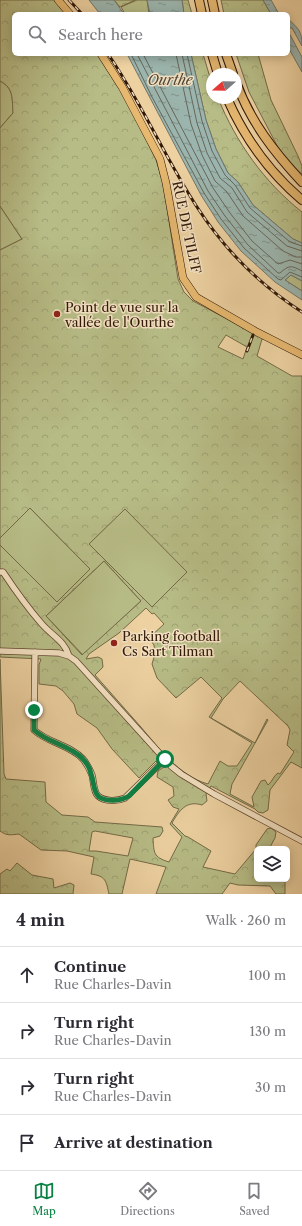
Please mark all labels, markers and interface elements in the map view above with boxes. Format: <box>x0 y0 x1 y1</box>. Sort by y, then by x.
search box <box>12 12 290 56</box>
icon: search <box>26 23 48 45</box>
text: Search here <box>58 25 143 44</box>
north arrow <box>206 68 242 104</box>
water label: Ourthe <box>148 71 194 89</box>
street label: RUE DE TILFF <box>169 179 205 275</box>
place label: Point de vue sur la vallée de l'Ourthe <box>64 299 179 330</box>
marker: Point de vue sur la vallée de l'Ourthe <box>52 309 62 319</box>
place label: Parking football Cs Sart Tilman <box>122 628 220 659</box>
marker: Parking football Cs Sart Tilman <box>109 638 119 648</box>
route end <box>25 701 43 719</box>
route start <box>156 750 174 768</box>
map controls <box>254 846 290 882</box>
button: layers <box>254 846 290 882</box>
text: 4 min <box>16 910 65 930</box>
text: Walk · 260 m <box>205 912 286 928</box>
text: Continue <box>54 957 126 976</box>
icon: ahead <box>16 964 38 986</box>
text: 100 m <box>248 967 286 983</box>
text: Rue Charles-Davin <box>54 976 172 992</box>
text: Turn right <box>54 1013 134 1032</box>
icon: right <box>16 1020 38 1042</box>
text: 130 m <box>250 1023 286 1039</box>
text: Rue Charles-Davin <box>54 1032 172 1048</box>
text: Turn right <box>54 1069 134 1088</box>
icon: right <box>16 1076 38 1098</box>
text: 30 m <box>255 1079 286 1095</box>
text: Rue Charles-Davin <box>54 1088 172 1104</box>
icon: arrive <box>16 1132 38 1154</box>
text: Arrive at destination <box>54 1133 213 1152</box>
tab: Map <box>32 1180 56 1218</box>
tab: Directions <box>120 1180 175 1218</box>
tab: Saved <box>239 1180 270 1218</box>

